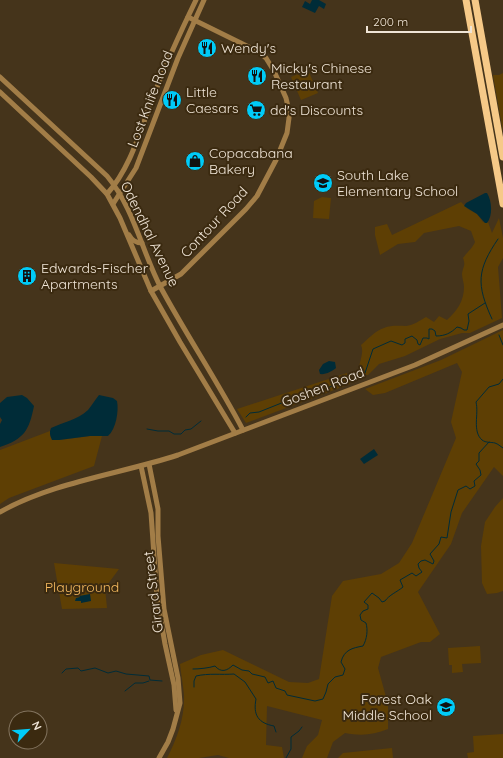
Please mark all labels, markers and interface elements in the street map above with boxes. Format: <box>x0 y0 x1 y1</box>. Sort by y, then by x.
scale bar <box>367 8 471 34</box>
text: 200 m <box>373 14 408 29</box>
restaurant icon: Wendy's <box>196 37 218 59</box>
place label: Wendy's <box>221 39 276 57</box>
street label: Lost Knife Road <box>123 48 177 150</box>
place label: Micky's Chinese Restaurant <box>271 59 372 93</box>
restaurant icon: Micky's Chinese Restaurant <box>246 65 268 87</box>
place label: Little Caesars <box>186 83 239 117</box>
restaurant icon: Little Caesars <box>161 89 183 111</box>
supermarket icon: dd's Discounts <box>245 99 267 121</box>
place label: dd's Discounts <box>270 101 363 119</box>
place label: Copacabana Bakery <box>209 144 293 178</box>
shop icon: Copacabana Bakery <box>184 150 206 172</box>
place label: South Lake Elementary School <box>337 166 458 200</box>
school or university icon: South Lake Elementary School <box>312 172 334 194</box>
street label: Odendhal Avenue <box>117 178 183 290</box>
street label: Contour Road <box>176 183 252 261</box>
place label: Edwards-Fischer Apartments <box>41 259 149 293</box>
building icon: Edwards-Fischer Apartments <box>16 265 38 287</box>
street label: Goshen Road <box>279 363 367 411</box>
street label: Girard Street <box>139 550 167 634</box>
park label: Playground <box>45 578 119 596</box>
place label: Forest Oak Middle School <box>342 690 432 724</box>
school or university icon: Forest Oak Middle School <box>435 696 457 718</box>
north arrow <box>8 710 48 750</box>
text: N <box>29 719 45 732</box>

